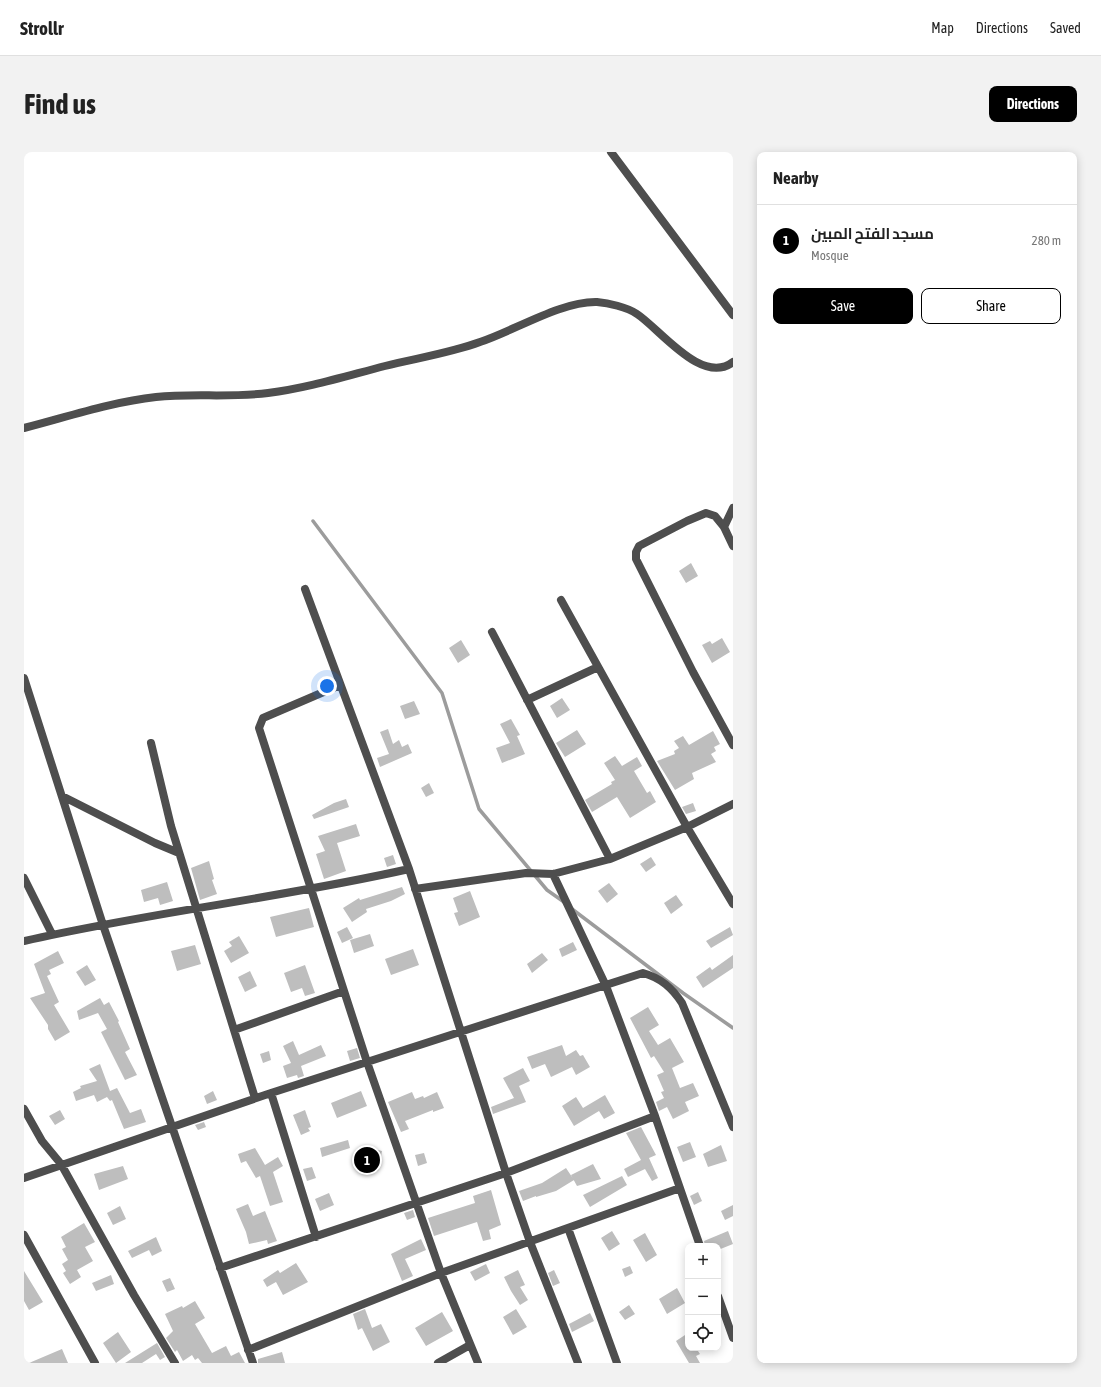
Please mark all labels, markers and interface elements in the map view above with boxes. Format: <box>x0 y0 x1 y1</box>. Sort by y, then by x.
text: Strollr <box>20 17 64 39</box>
text: Map <box>931 20 954 36</box>
text: Directions <box>976 20 1028 36</box>
text: Saved <box>1050 20 1081 36</box>
button: Directions <box>989 86 1077 122</box>
text: Find us <box>24 88 96 120</box>
text: Nearby <box>773 168 819 188</box>
text: مسجد الفتح المبين <box>811 225 934 242</box>
text: 1 <box>783 233 789 248</box>
text: 280 m <box>1032 233 1061 248</box>
text: Mosque <box>811 248 849 263</box>
button: Save <box>773 288 913 324</box>
button: Share <box>921 288 1061 324</box>
your location <box>317 676 337 696</box>
pin: 1 <box>354 1145 380 1175</box>
map controls <box>685 1243 721 1351</box>
button: + <box>685 1243 721 1279</box>
button: − <box>685 1279 721 1315</box>
button: locate <box>685 1315 721 1351</box>

